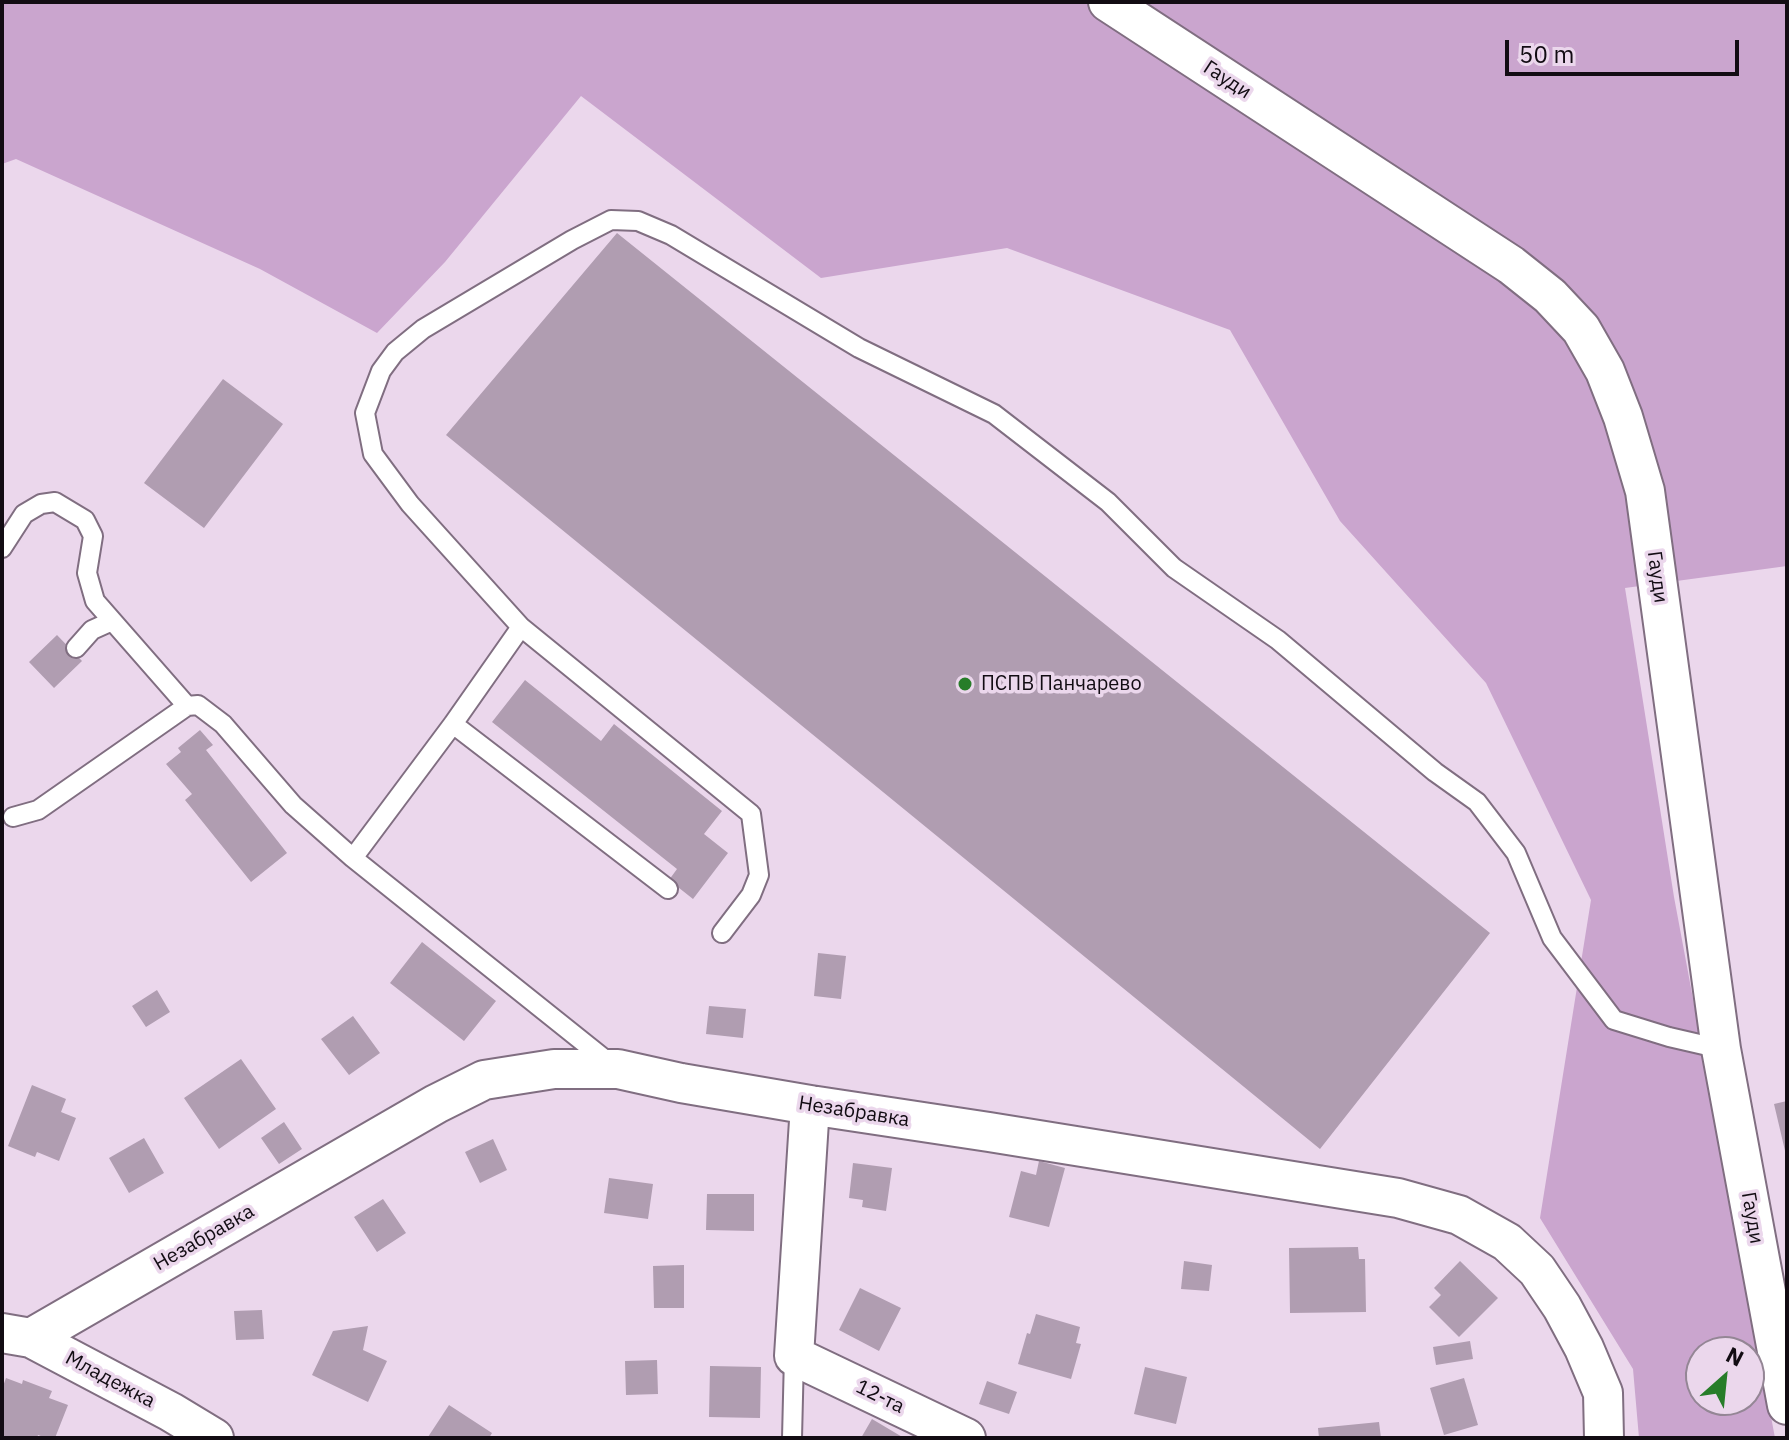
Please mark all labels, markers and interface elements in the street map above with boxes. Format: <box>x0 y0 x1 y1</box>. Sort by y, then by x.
scale bar <box>1509 24 1743 74</box>
text: 50 m <box>1519 38 1574 70</box>
street label: Гауди <box>1199 56 1255 104</box>
street label: Гауди <box>1641 549 1673 605</box>
place label: ПСПВ Панчарево <box>981 672 1142 696</box>
marker: ПСПВ Панчарево <box>956 675 974 693</box>
street label: Незабравка <box>797 1091 911 1133</box>
street label: Гауди <box>1736 1190 1768 1246</box>
street label: Незабравка <box>149 1200 259 1276</box>
north arrow <box>1685 1336 1765 1416</box>
text: N <box>1722 1339 1749 1372</box>
street label: Младежка <box>61 1346 159 1414</box>
street label: 12-та <box>852 1375 908 1419</box>

